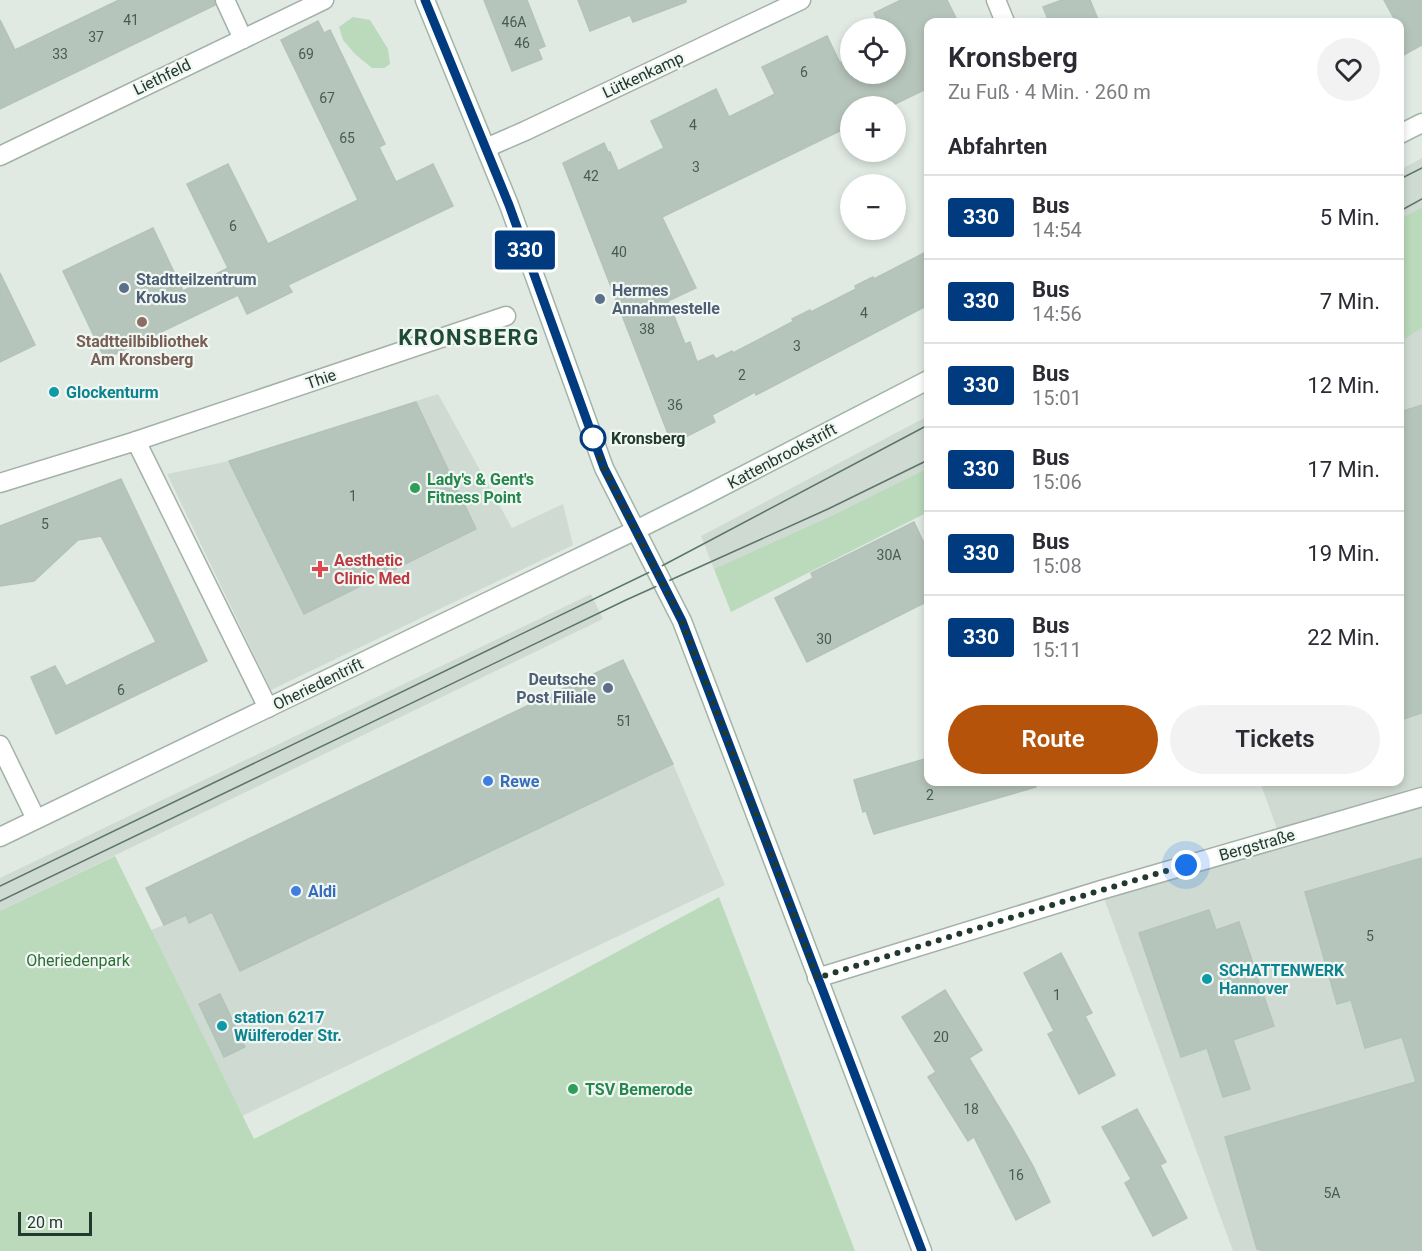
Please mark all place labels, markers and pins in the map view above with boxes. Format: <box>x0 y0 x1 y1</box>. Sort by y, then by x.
place label: Stadtteilzentrum Krokus <box>136 270 257 307</box>
marker: Stadtteilzentrum Krokus <box>117 281 131 295</box>
place label: Hermes Annahmestelle <box>612 281 720 318</box>
marker: Hermes Annahmestelle <box>593 292 607 306</box>
marker: Stadtteilbibliothek Am Kronsberg <box>135 315 149 329</box>
place label: Stadtteilbibliothek Am Kronsberg <box>76 332 208 369</box>
place label: Glockenturm <box>66 383 159 402</box>
marker: Glockenturm <box>47 385 61 399</box>
marker: Kronsberg <box>580 425 606 451</box>
place label: Kronsberg <box>611 429 686 448</box>
place label: Lady's & Gent's Fitness Point <box>427 470 534 507</box>
marker: Lady's & Gent's Fitness Point <box>408 481 422 495</box>
place label: Aesthetic Clinic Med <box>334 551 410 588</box>
marker: Aesthetic Clinic Med <box>311 560 329 578</box>
place label: Deutsche Post Filiale <box>516 670 596 707</box>
marker: Deutsche Post Filiale <box>601 681 615 695</box>
place label: Rewe <box>500 772 540 791</box>
marker: Rewe <box>481 774 495 788</box>
place label: Aldi <box>308 882 336 901</box>
marker: Aldi <box>289 884 303 898</box>
place label: SCHATTENWERK Hannover <box>1219 961 1345 998</box>
marker: SCHATTENWERK Hannover <box>1200 972 1214 986</box>
place label: station 6217 Wülferoder Str. <box>234 1008 342 1045</box>
marker: station 6217 Wülferoder Str. <box>215 1019 229 1033</box>
place label: TSV Bemerode <box>585 1080 693 1099</box>
marker: TSV Bemerode <box>566 1082 580 1096</box>

